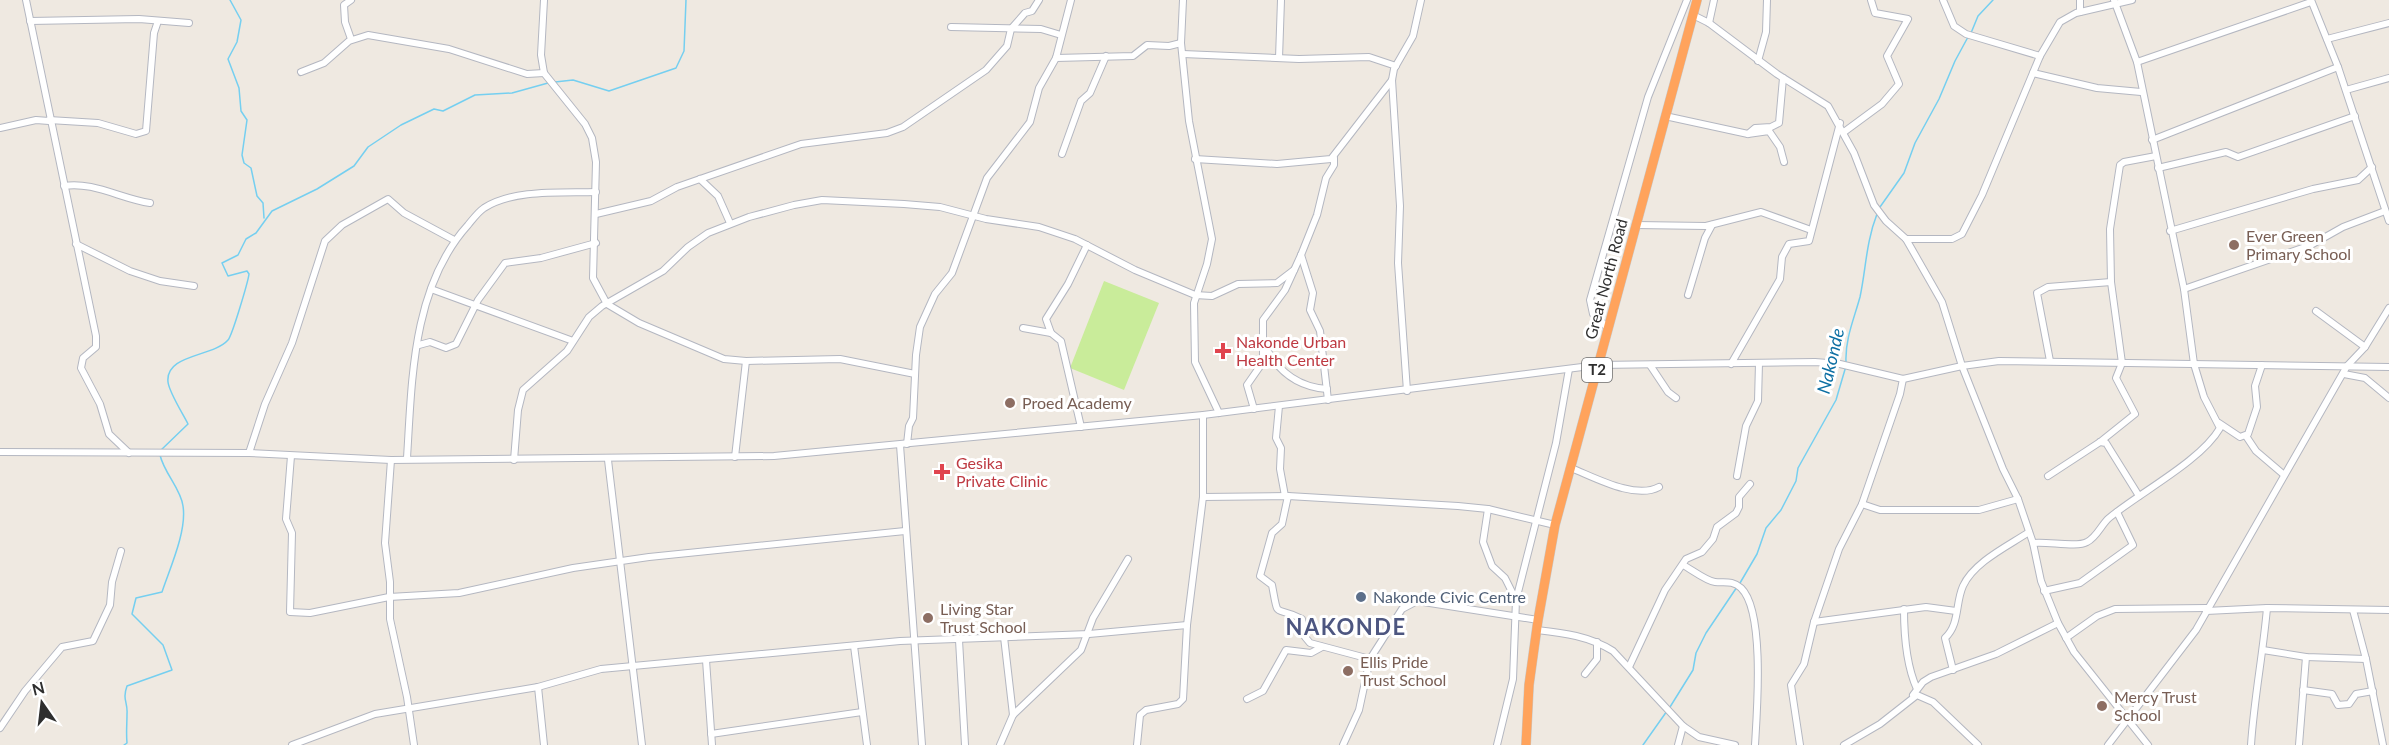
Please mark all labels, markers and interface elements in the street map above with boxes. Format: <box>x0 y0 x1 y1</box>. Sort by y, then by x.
street label: Great North Road <box>1580 216 1631 341</box>
place label: Ever Green Primary School <box>2246 226 2351 263</box>
marker: Ever Green Primary School <box>2227 238 2241 252</box>
water label: Nakonde <box>1812 326 1848 396</box>
place label: Nakonde Urban Health Center <box>1236 332 1346 369</box>
marker: Nakonde Urban Health Center <box>1214 342 1232 360</box>
road number: T2 <box>1582 358 1612 382</box>
place label: Proed Academy <box>1022 393 1133 412</box>
marker: Proed Academy <box>1003 396 1017 410</box>
place label: Gesika Private Clinic <box>956 453 1048 490</box>
marker: Gesika Private Clinic <box>933 463 951 481</box>
place label: Nakonde Civic Centre <box>1373 587 1526 606</box>
marker: Nakonde Civic Centre <box>1354 590 1368 604</box>
place label: Living Star Trust School <box>940 599 1026 636</box>
marker: Living Star Trust School <box>921 611 935 625</box>
district label: NAKONDE <box>1285 613 1407 640</box>
place label: Ellis Pride Trust School <box>1360 652 1446 689</box>
marker: Ellis Pride Trust School <box>1341 664 1355 678</box>
north arrow <box>12 673 72 733</box>
text: N <box>30 677 47 699</box>
place label: Mercy Trust School <box>2114 687 2197 724</box>
marker: Mercy Trust School <box>2095 699 2109 713</box>

